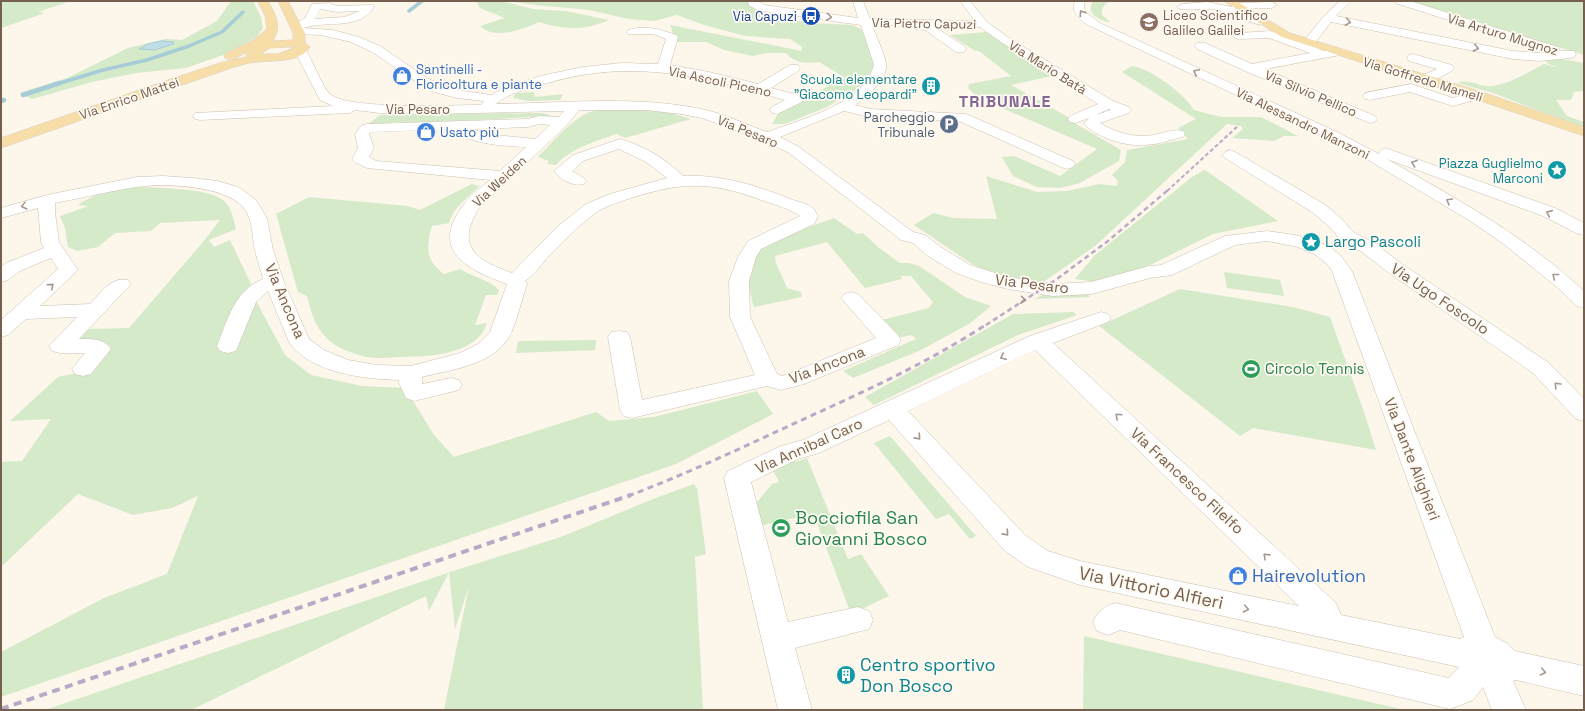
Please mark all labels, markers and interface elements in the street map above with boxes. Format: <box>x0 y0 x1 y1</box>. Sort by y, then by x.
bus stop icon: Via Capuzi <box>800 5 822 27</box>
place label: Liceo Scientifico Galileo Galilei <box>1163 7 1268 39</box>
place label: Via Capuzi <box>733 8 797 25</box>
one-way arrow <box>1079 10 1087 17</box>
street label: Via Arturo Mugnoz <box>1445 10 1561 59</box>
school or university icon: Liceo Scientifico Galileo Galilei <box>1138 11 1160 33</box>
one-way arrow <box>826 12 832 21</box>
street label: Via Pietro Capuzi <box>872 14 976 33</box>
one-way arrow <box>1345 17 1352 26</box>
street label: Via Mario Batà <box>1005 37 1091 99</box>
one-way arrow <box>1473 43 1479 51</box>
street label: Via Goffredo Mameli <box>1361 53 1485 106</box>
place label: Santinelli - Floricoltura e piante <box>416 61 542 93</box>
street label: Via Ascoli Piceno <box>667 62 773 101</box>
shop icon: Santinelli - Floricoltura e piante <box>391 65 413 87</box>
street label: Via Silvio Pellico <box>1262 66 1360 121</box>
one-way arrow <box>1193 69 1201 77</box>
place label: Scuola elementare "Giacomo Leopardi" <box>794 71 917 103</box>
street label: Via Enrico Mattei <box>77 73 181 123</box>
building icon: Scuola elementare "Giacomo Leopardi" <box>920 75 942 97</box>
street label: Via Alessandro Manzoni <box>1233 84 1373 163</box>
district label: TRIBUNALE <box>959 91 1051 112</box>
street label: Via Pesaro <box>386 101 450 118</box>
place label: Parcheggio Tribunale <box>864 109 935 141</box>
street label: Via Pesaro <box>715 112 781 151</box>
parking icon: Parcheggio Tribunale <box>938 113 960 135</box>
shop icon: Usato più <box>415 121 437 143</box>
place label: Usato più <box>440 124 499 141</box>
street label: Via Weiden <box>469 152 530 211</box>
place label: Piazza Guglielmo Marconi <box>1439 155 1543 187</box>
one-way arrow <box>1411 159 1418 168</box>
place icon: Piazza Guglielmo Marconi <box>1546 159 1568 181</box>
one-way arrow <box>1446 199 1453 206</box>
one-way arrow <box>21 201 28 210</box>
one-way arrow <box>1546 210 1553 218</box>
place icon: Largo Pascoli <box>1300 231 1322 253</box>
place label: Largo Pascoli <box>1325 232 1421 251</box>
street label: Via Ugo Foscolo <box>1387 259 1493 338</box>
street label: Via Ancona <box>261 260 310 342</box>
street label: Via Pesaro <box>994 270 1070 297</box>
one-way arrow <box>1552 274 1559 281</box>
one-way arrow <box>46 284 53 291</box>
one-way arrow <box>1020 295 1026 304</box>
street label: Via Ancona <box>786 341 868 388</box>
one-way arrow <box>999 352 1007 360</box>
sports icon: Circolo Tennis <box>1240 358 1262 380</box>
place label: Circolo Tennis <box>1265 359 1365 378</box>
one-way arrow <box>1554 382 1562 390</box>
street label: Via Dante Alighieri <box>1380 395 1445 523</box>
street label: Via Annibal Caro <box>752 413 865 478</box>
one-way arrow <box>1115 413 1122 420</box>
street label: Via Francesco Filelfo <box>1127 423 1248 538</box>
one-way arrow <box>914 432 921 440</box>
place label: Bocciofila San Giovanni Bosco <box>795 506 927 550</box>
sports icon: Bocciofila San Giovanni Bosco <box>770 517 792 539</box>
one-way arrow <box>1001 529 1008 536</box>
one-way arrow <box>1263 554 1271 561</box>
street label: Via Vittorio Alfieri <box>1077 561 1226 614</box>
place label: Hairevolution <box>1252 564 1366 587</box>
shop icon: Hairevolution <box>1227 565 1249 587</box>
one-way arrow <box>1243 604 1250 612</box>
place label: Centro sportivo Don Bosco <box>860 653 996 697</box>
building icon: Centro sportivo Don Bosco <box>835 664 857 686</box>
one-way arrow <box>1540 667 1546 675</box>

